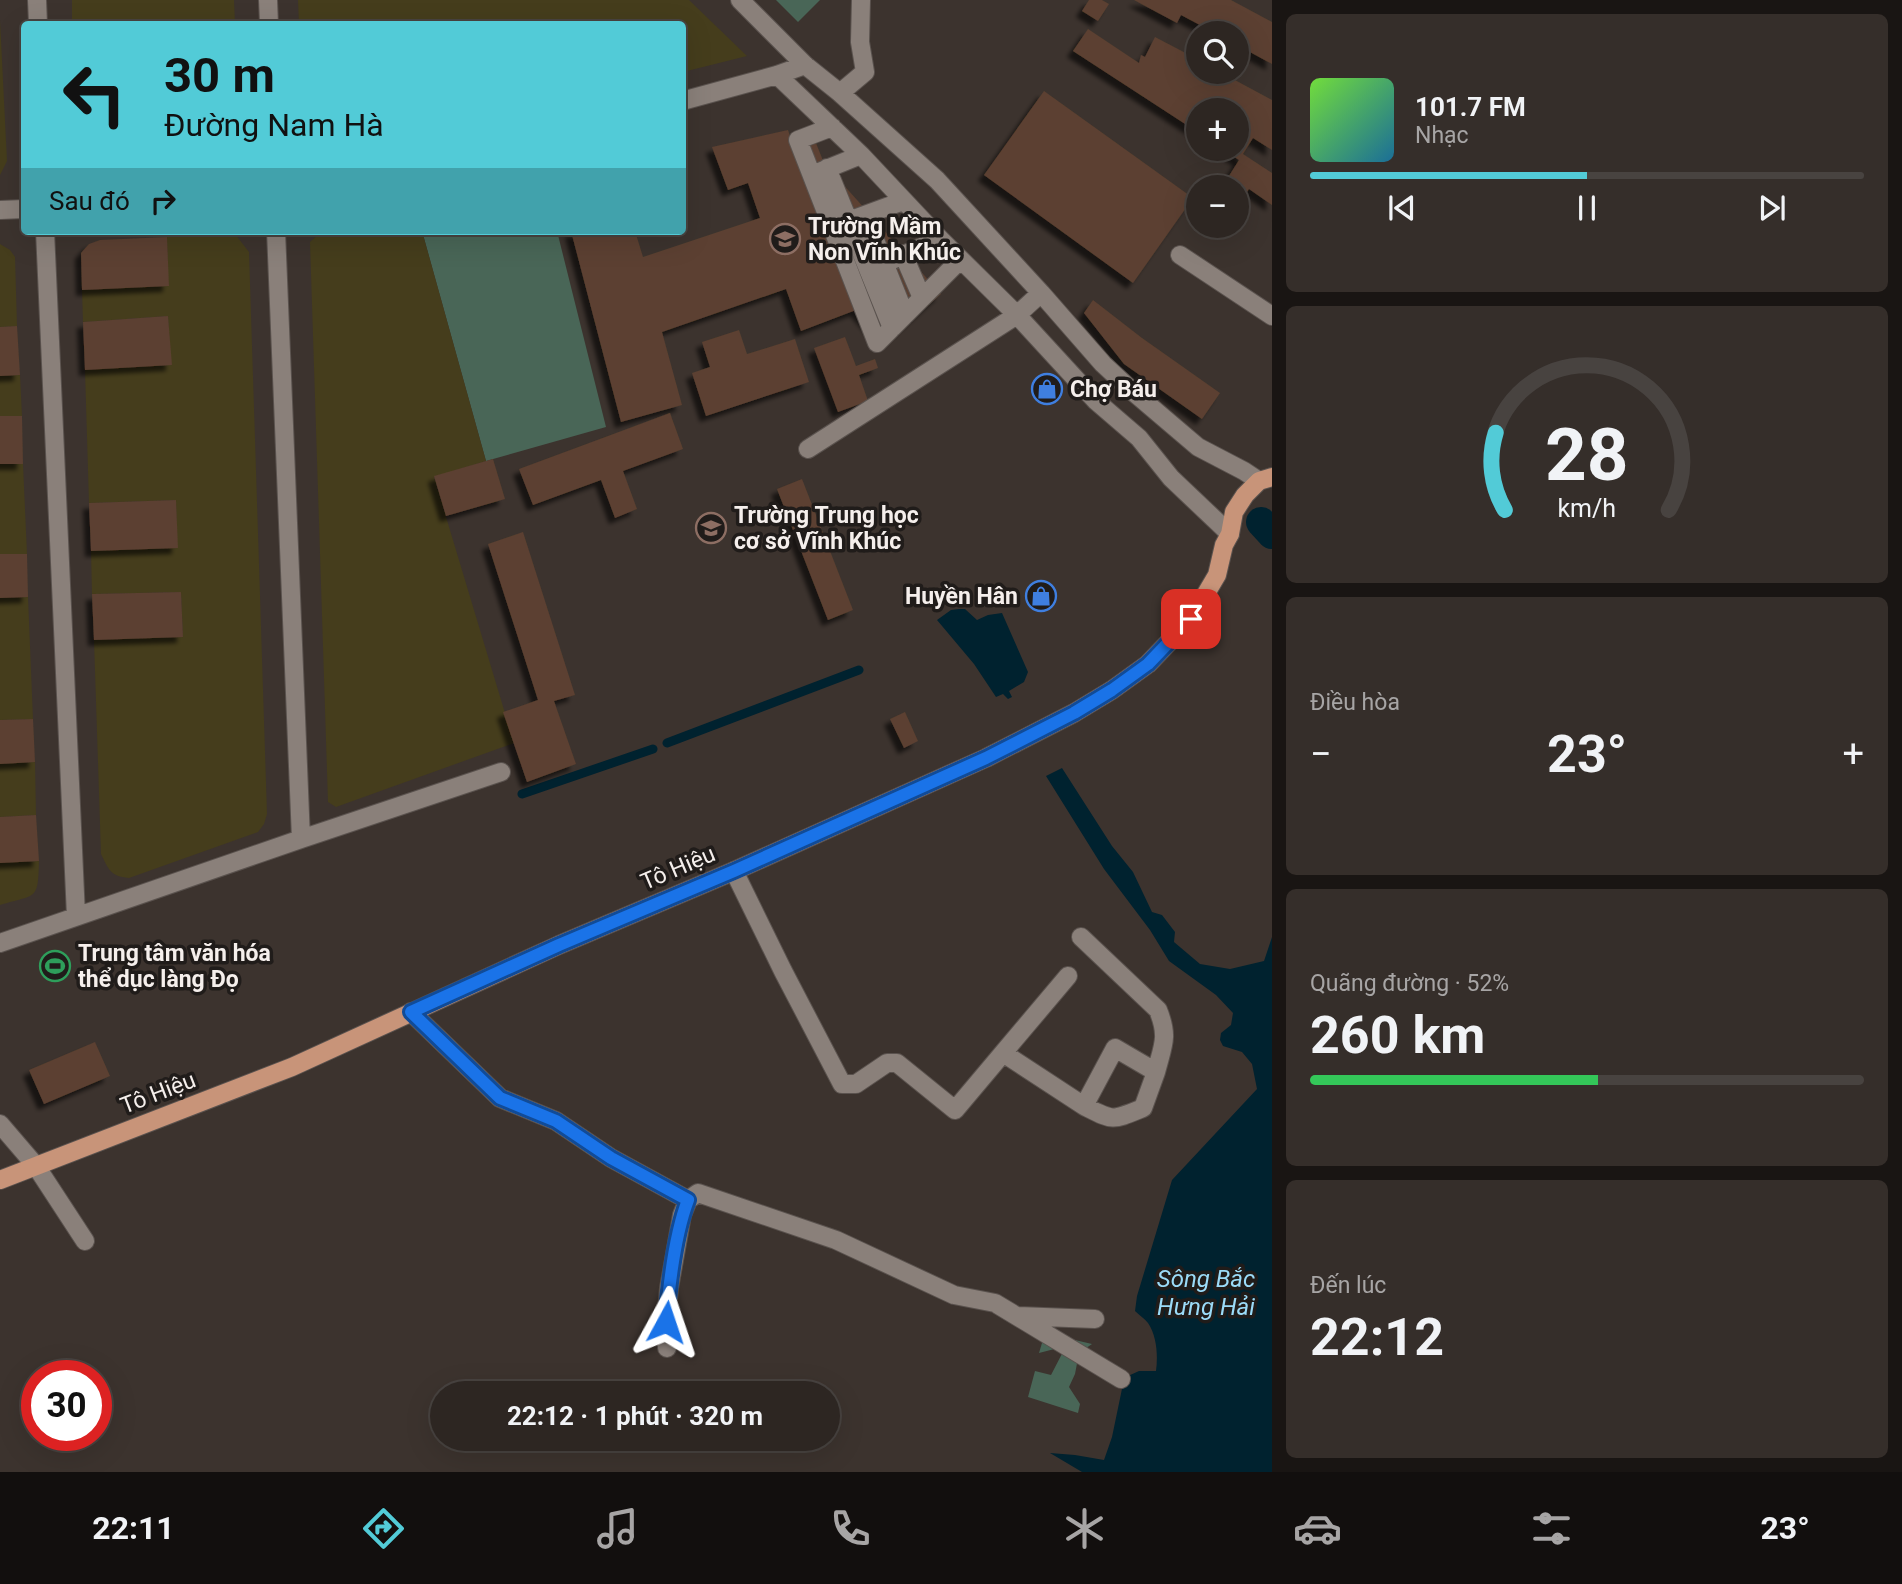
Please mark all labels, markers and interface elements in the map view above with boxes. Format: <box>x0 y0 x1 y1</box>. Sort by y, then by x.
map controls <box>1186 21 1249 238</box>
button: search <box>1186 21 1249 84</box>
text: 30 m <box>164 47 275 104</box>
icon: left <box>49 49 140 140</box>
text: 101.7 FM <box>1415 92 1526 122</box>
button: + <box>1186 98 1249 161</box>
text: Đường Nam Hà <box>164 106 384 144</box>
text: Nhạc <box>1415 122 1469 149</box>
button: − <box>1186 175 1249 238</box>
icon: right <box>144 182 182 220</box>
text: Sau đó <box>49 186 130 216</box>
icon: previous <box>1383 189 1421 227</box>
icon: pause <box>1568 189 1606 227</box>
icon: next <box>1753 189 1791 227</box>
place label: Trường Mầm Non Vĩnh Khúc <box>808 213 961 266</box>
school or university icon: Trường Mầm Non Vĩnh Khúc <box>768 222 802 256</box>
shop icon: Chợ Báu <box>1030 372 1064 406</box>
place label: Chợ Báu <box>1070 376 1157 403</box>
text: 28 <box>1545 413 1629 499</box>
text: km/h <box>1558 494 1616 523</box>
place label: Trường Trung học cơ sở Vĩnh Khúc <box>734 502 919 555</box>
school or university icon: Trường Trung học cơ sở Vĩnh Khúc <box>694 511 728 545</box>
shop icon: Huyền Hân <box>1024 579 1058 613</box>
place label: Huyền Hân <box>905 583 1018 610</box>
pin <box>1161 589 1221 649</box>
icon: arrive <box>1172 600 1210 638</box>
text: Điều hòa <box>1310 689 1400 716</box>
text: 23° <box>1547 724 1627 785</box>
text: − <box>1310 732 1332 776</box>
text: + <box>1842 732 1864 776</box>
street label: Tô Hiệu <box>637 840 719 896</box>
place label: Trung tâm văn hóa thể dục làng Đọ <box>78 940 271 993</box>
sports icon: Trung tâm văn hóa thể dục làng Đọ <box>38 949 72 983</box>
text: Quãng đường · 52% <box>1310 970 1509 997</box>
text: 260 km <box>1310 1005 1485 1066</box>
street label: Tô Hiệu <box>117 1066 199 1120</box>
water label: Sông Bắc Hưng Hải <box>1157 1265 1255 1321</box>
text: Đến lúc <box>1310 1272 1386 1299</box>
position arrow <box>629 1285 703 1359</box>
text: 22:12 <box>1310 1307 1444 1368</box>
speed limit sign: 30 <box>21 1360 112 1451</box>
text: 22:12 · 1 phút · 320 m <box>507 1401 763 1431</box>
icon: directions <box>359 1504 408 1553</box>
icon: music <box>593 1504 642 1553</box>
icon: phone <box>826 1504 875 1553</box>
icon: climate <box>1060 1504 1109 1553</box>
icon: car <box>1293 1504 1342 1553</box>
icon: filters <box>1527 1504 1576 1553</box>
text: 22:11 <box>92 1509 175 1547</box>
text: 23° <box>1760 1509 1810 1547</box>

